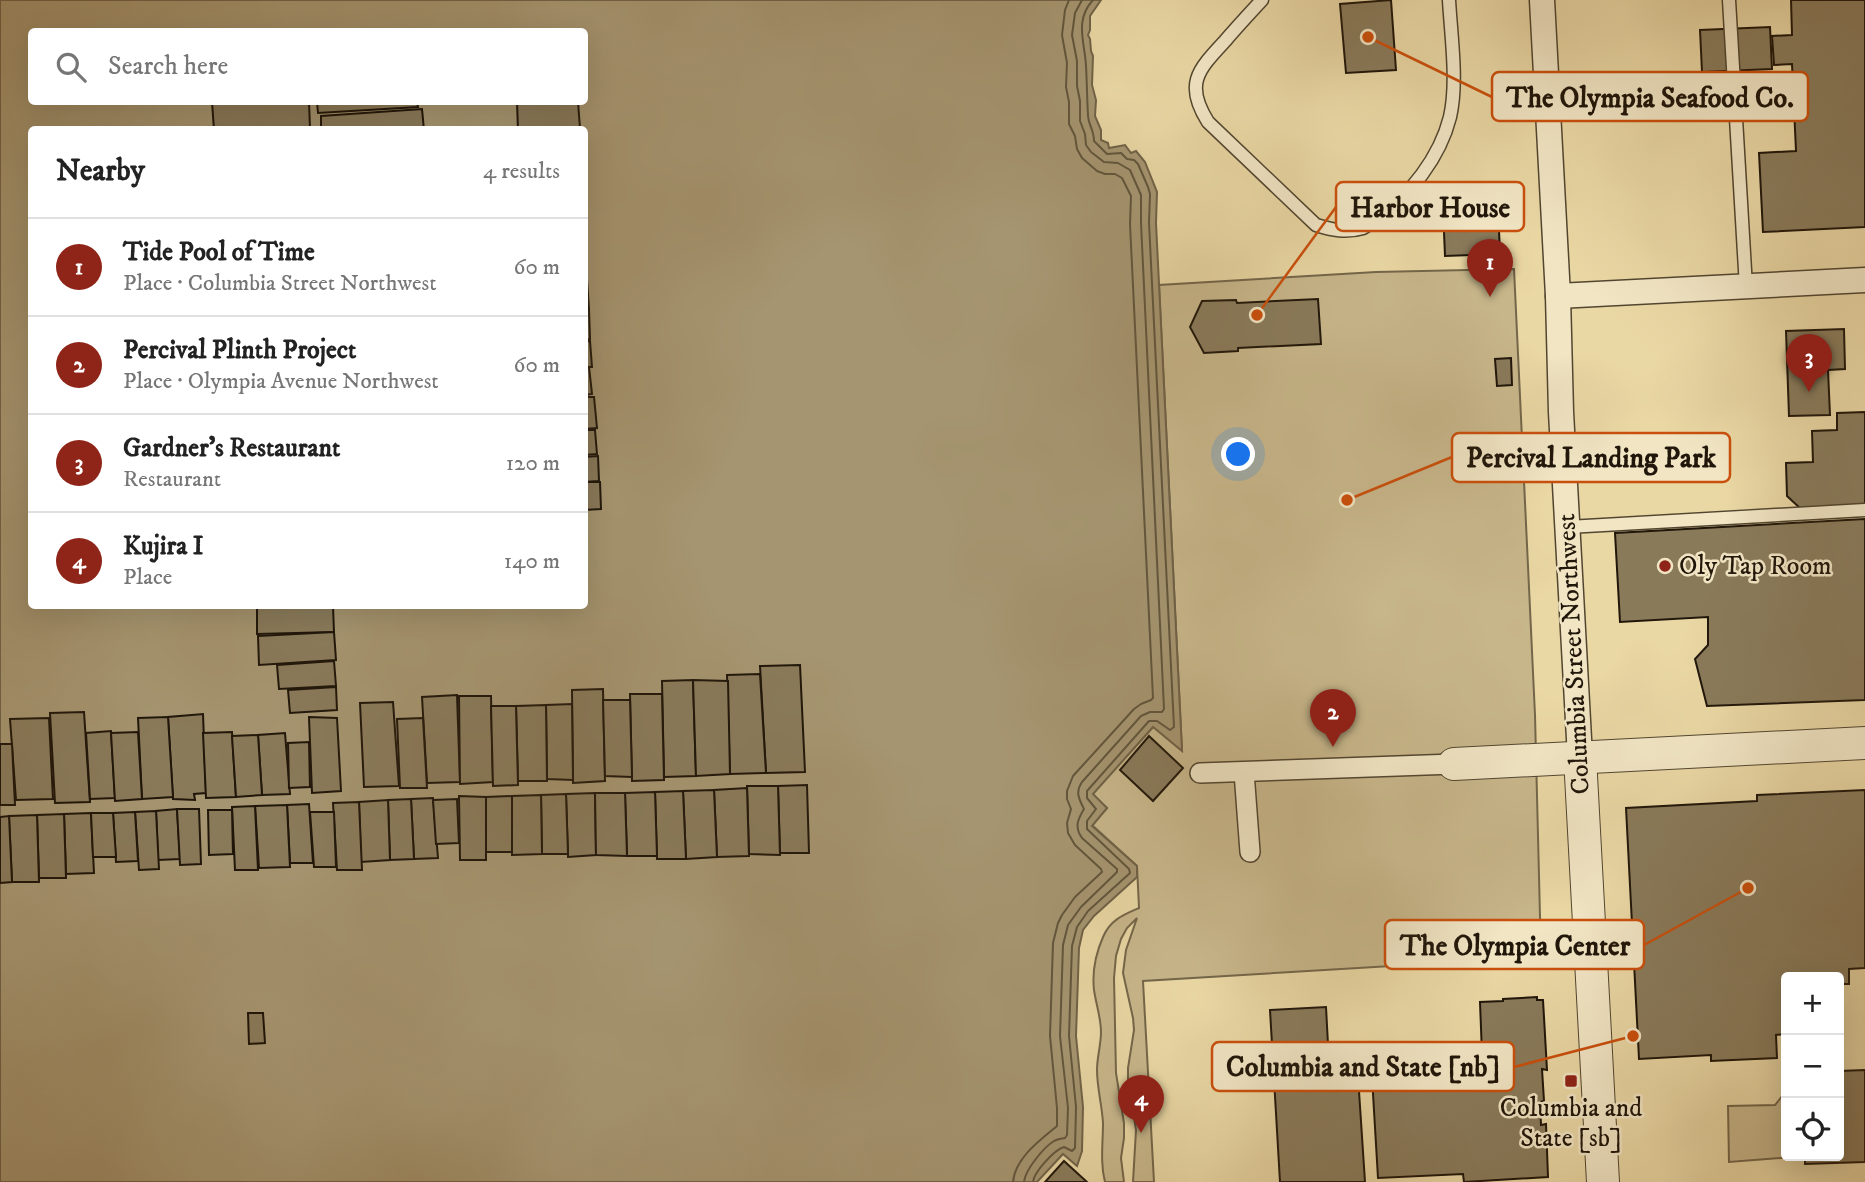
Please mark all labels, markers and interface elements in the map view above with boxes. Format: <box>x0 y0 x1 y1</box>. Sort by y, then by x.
search box <box>28 28 588 105</box>
icon: search <box>52 48 90 86</box>
text: Search here <box>108 50 228 83</box>
callout: The Olympia Seafood Co. <box>1492 72 1808 121</box>
text: The Olympia Seafood Co. <box>1505 81 1794 116</box>
text: Nearby <box>56 153 145 190</box>
text: 4 results <box>483 157 560 186</box>
callout: Harbor House <box>1336 182 1524 231</box>
text: Harbor House <box>1350 191 1510 226</box>
text: Tide Pool of Time <box>123 236 315 269</box>
pin: 1 <box>1467 239 1513 297</box>
text: 1 <box>75 253 83 282</box>
text: 60 m <box>513 253 560 282</box>
text: Place · Columbia Street Northwest <box>123 269 437 298</box>
text: Percival Plinth Project <box>123 334 356 367</box>
pin: 3 <box>1786 334 1832 392</box>
text: 2 <box>73 351 85 380</box>
text: 60 m <box>513 351 560 380</box>
text: Place · Olympia Avenue Northwest <box>123 367 439 396</box>
text: Gardner's Restaurant <box>123 432 340 465</box>
callout: Percival Landing Park <box>1452 433 1730 482</box>
your location <box>1221 437 1255 471</box>
text: Percival Landing Park <box>1466 441 1717 476</box>
text: 3 <box>75 449 83 478</box>
text: 120 m <box>506 449 560 478</box>
text: Restaurant <box>123 465 221 494</box>
street label: Columbia Street Northwest <box>1550 513 1598 795</box>
text: Kujira I <box>123 530 203 563</box>
text: 4 <box>72 547 86 576</box>
text: 140 m <box>504 547 560 576</box>
place label: Oly Tap Room <box>1679 550 1832 583</box>
marker: Oly Tap Room <box>1657 558 1673 574</box>
text: Place <box>123 563 172 592</box>
pin: 2 <box>1310 689 1356 747</box>
callout: The Olympia Center <box>1385 920 1644 969</box>
text: The Olympia Center <box>1399 929 1631 964</box>
map controls <box>1781 972 1844 1161</box>
button: + <box>1781 972 1844 1035</box>
button: − <box>1781 1035 1844 1098</box>
callout: Columbia and State [nb] <box>1212 1042 1514 1091</box>
text: Columbia and State [nb] <box>1226 1050 1500 1085</box>
marker: Columbia and State [sb] <box>1563 1073 1579 1089</box>
pin: 4 <box>1118 1075 1164 1133</box>
place label: Columbia and State [sb] <box>1500 1092 1642 1155</box>
button: locate <box>1781 1098 1844 1161</box>

